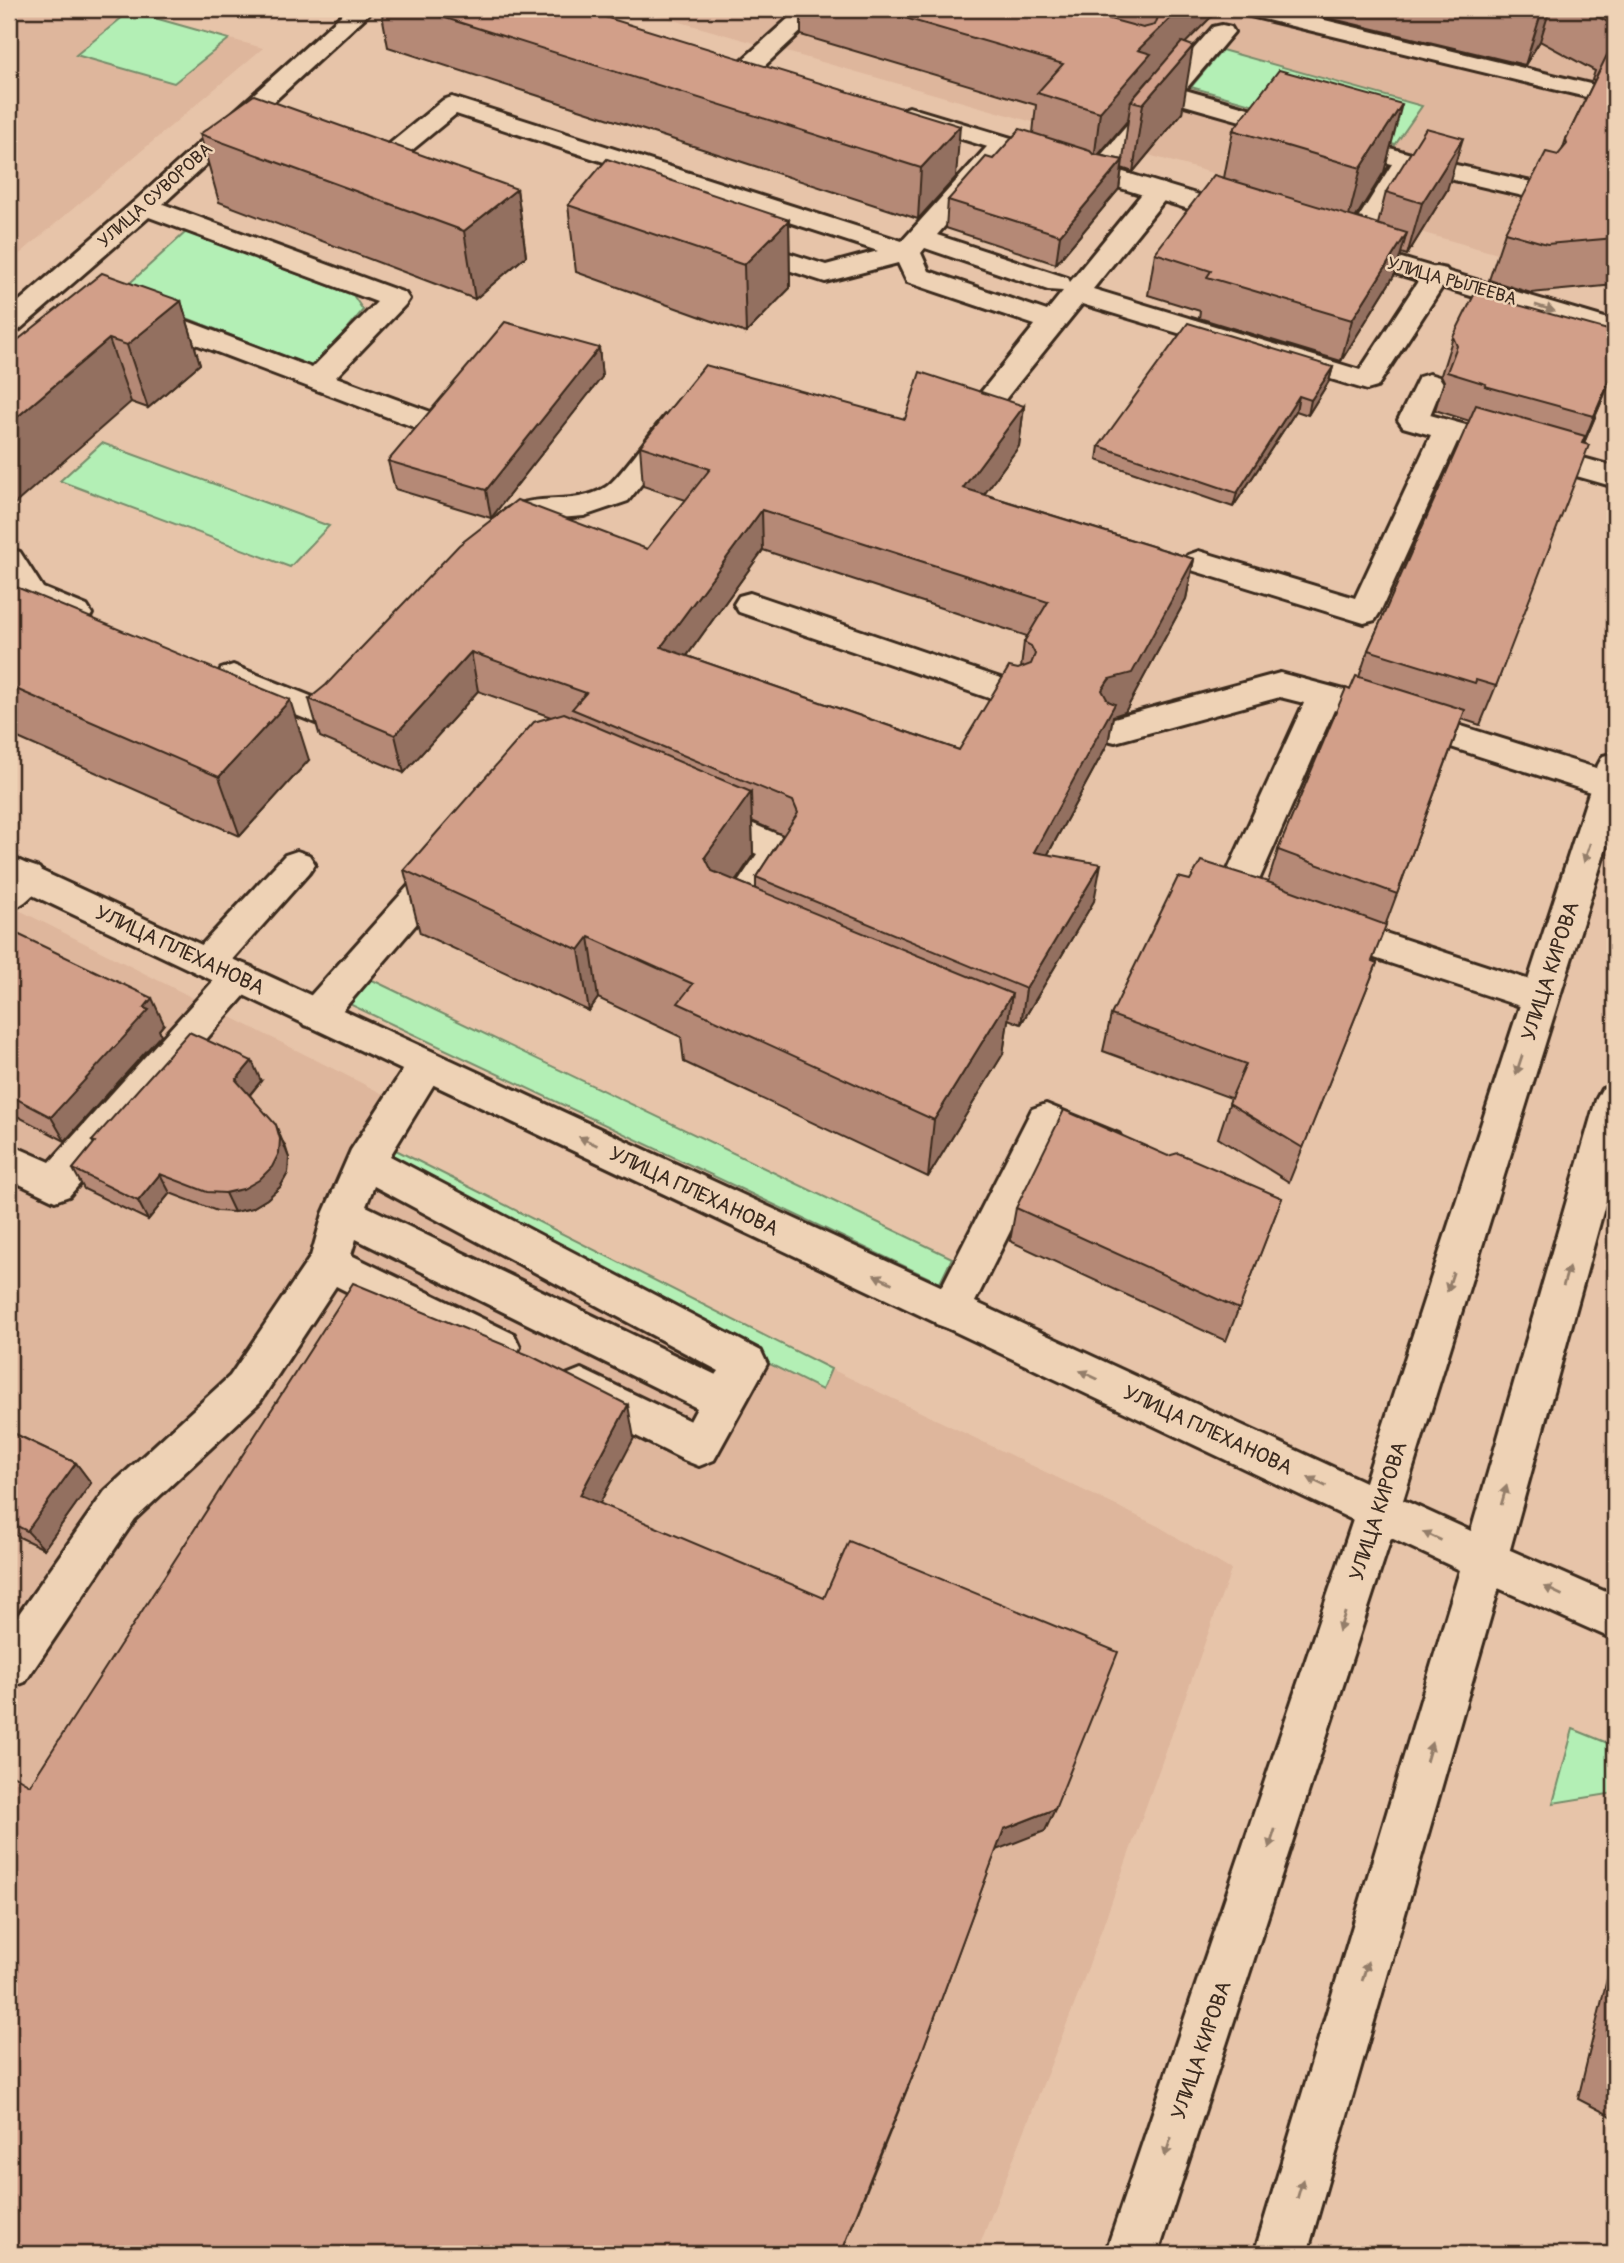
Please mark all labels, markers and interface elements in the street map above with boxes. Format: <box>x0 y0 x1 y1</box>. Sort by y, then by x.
street label: УЛИЦА СУВОРОВА <box>93 138 218 253</box>
street label: УЛИЦА РЫЛЕЕВА <box>1384 252 1520 311</box>
one-way arrow <box>1534 304 1555 314</box>
one-way arrow <box>1582 843 1592 864</box>
street label: УЛИЦА КИРОВА <box>1515 898 1586 1044</box>
street label: УЛИЦА ПЛЕХАНОВА <box>91 899 269 1002</box>
one-way arrow <box>1514 1055 1524 1076</box>
one-way arrow <box>578 1136 598 1147</box>
street label: УЛИЦА ПЛЕХАНОВА <box>605 1140 783 1243</box>
one-way arrow <box>1561 1265 1571 1286</box>
one-way arrow <box>1445 1272 1455 1293</box>
one-way arrow <box>873 1274 893 1285</box>
one-way arrow <box>1079 1369 1099 1381</box>
street label: УЛИЦА ПЛЕХАНОВА <box>1119 1379 1297 1482</box>
street label: УЛИЦА КИРОВА <box>1343 1438 1414 1584</box>
one-way arrow <box>1307 1476 1327 1487</box>
one-way arrow <box>1499 1483 1510 1505</box>
one-way arrow <box>1422 1530 1442 1542</box>
one-way arrow <box>1543 1585 1563 1597</box>
one-way arrow <box>1336 1612 1347 1633</box>
one-way arrow <box>1424 1741 1435 1763</box>
one-way arrow <box>1267 1829 1277 1850</box>
one-way arrow <box>1360 1960 1370 1981</box>
street label: УЛИЦА КИРОВА <box>1165 1977 1238 2123</box>
one-way arrow <box>1162 2137 1173 2158</box>
one-way arrow <box>1296 2178 1306 2199</box>

